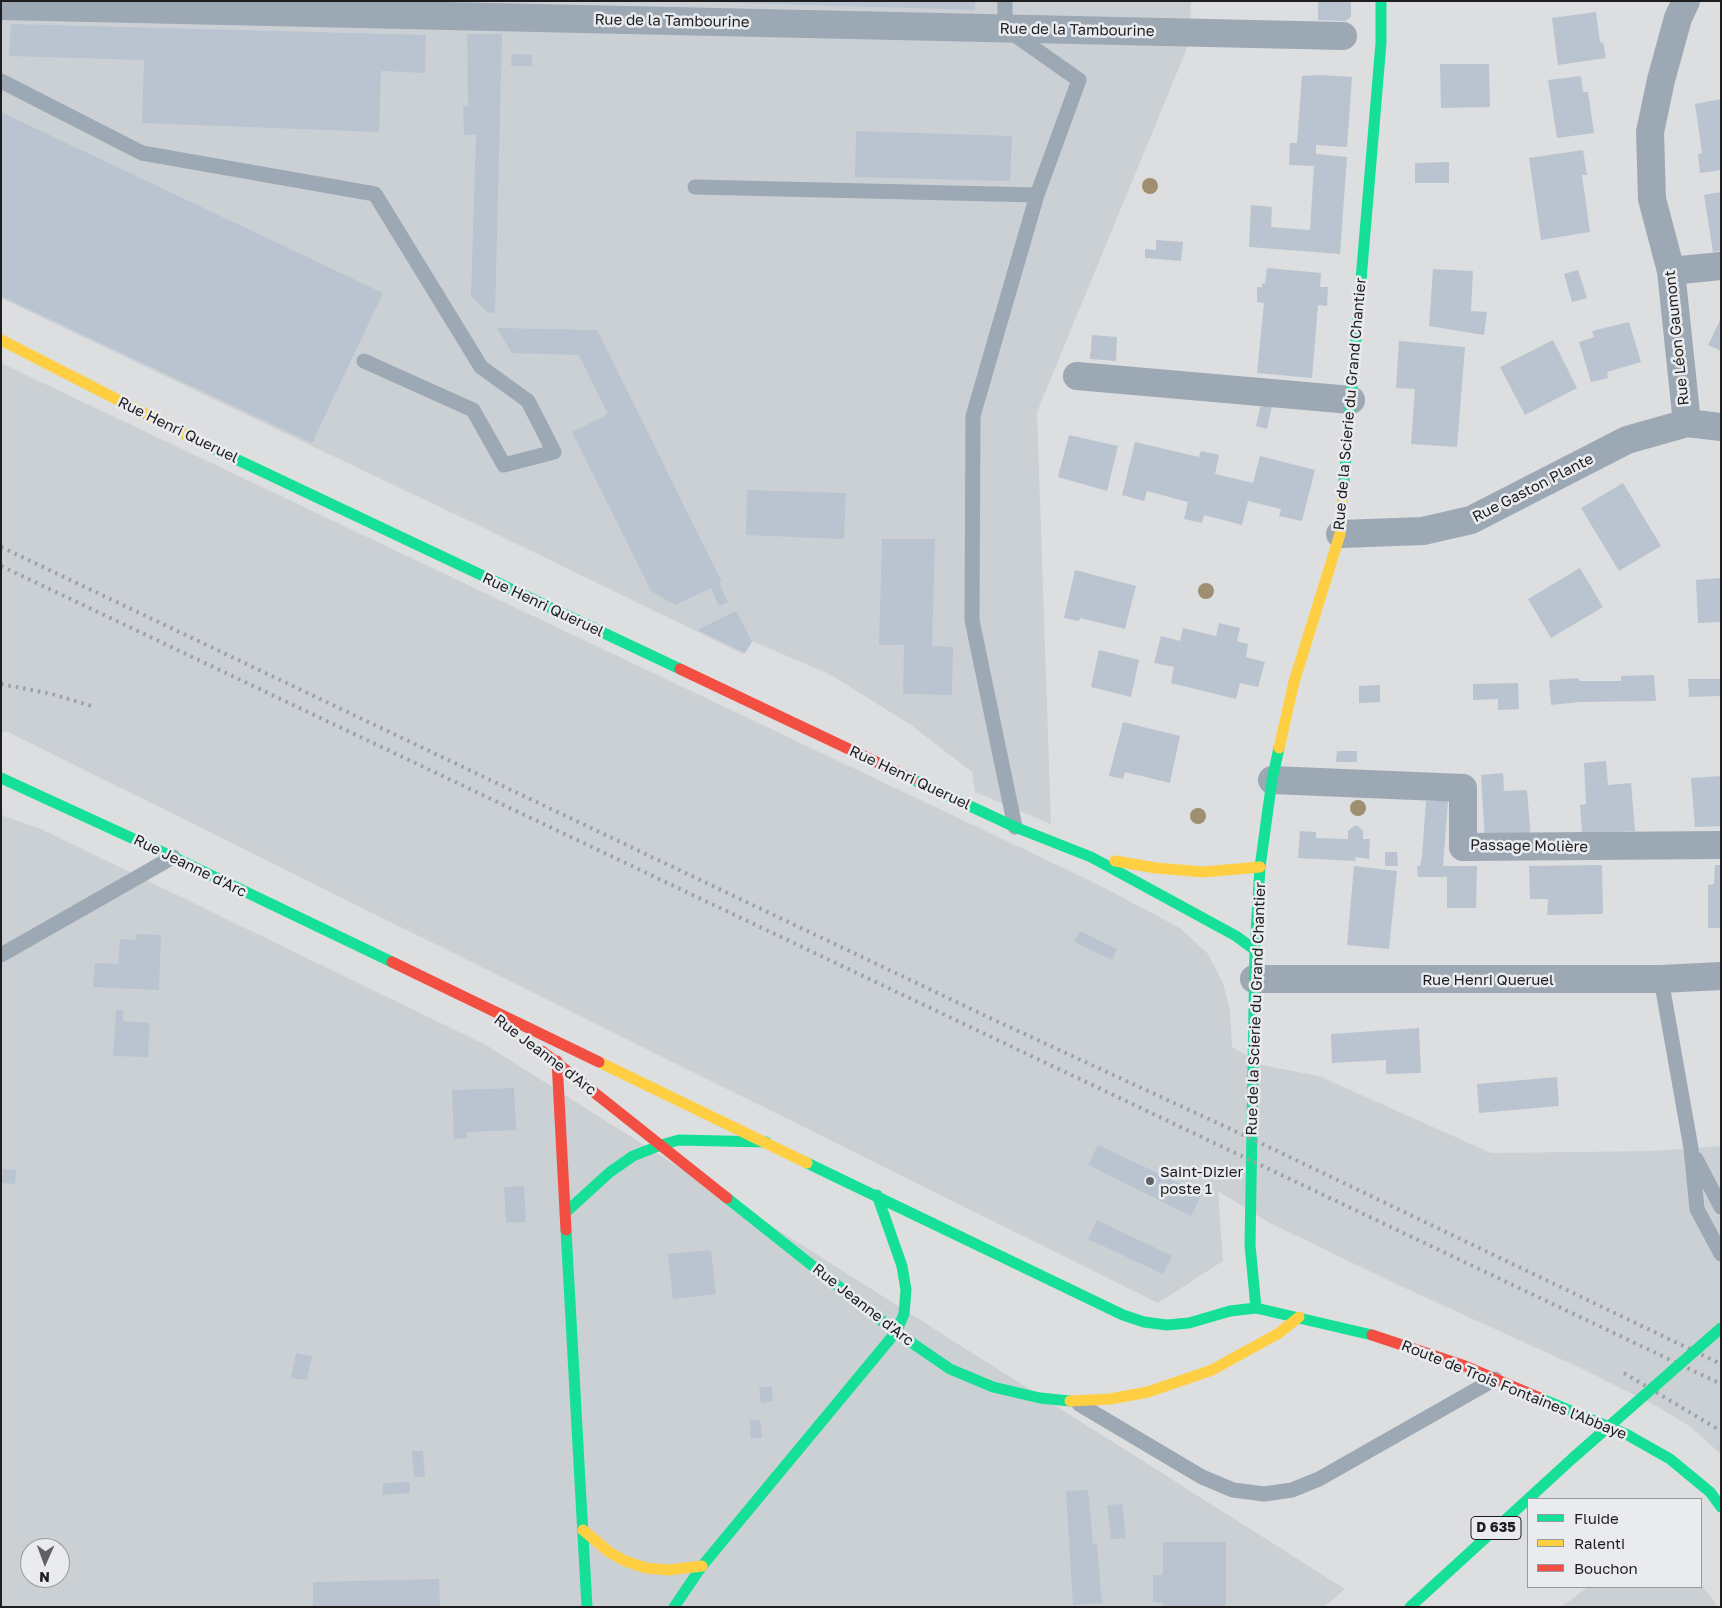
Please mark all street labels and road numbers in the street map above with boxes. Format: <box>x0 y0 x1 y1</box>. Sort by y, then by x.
street label: Rue de la Tambourine <box>594 11 750 31</box>
street label: Rue de la Tambourine <box>999 20 1155 40</box>
street label: Rue Léon Gaumont <box>1661 269 1693 407</box>
street label: Rue de la Scierie du Grand Chantier <box>1330 277 1370 531</box>
street label: Rue Henri Queruel <box>115 393 241 467</box>
street label: Rue Gaston Plante <box>1470 450 1596 526</box>
street label: Rue Henri Queruel <box>480 569 606 641</box>
street label: Rue Henri Queruel <box>847 742 973 814</box>
street label: Rue Jeanne d'Arc <box>131 831 249 901</box>
street label: Passage Molière <box>1470 836 1588 856</box>
street label: Rue de la Scierie du Grand Chantier <box>1243 882 1269 1136</box>
street label: Rue Henri Queruel <box>1422 971 1554 989</box>
street label: Rue Jeanne d'Arc <box>490 1011 600 1099</box>
street label: Rue Jeanne d'Arc <box>809 1260 917 1350</box>
street label: Route de Trois Fontaines l'Abbaye <box>1399 1336 1629 1444</box>
road number: D 635 <box>1471 1516 1521 1540</box>

